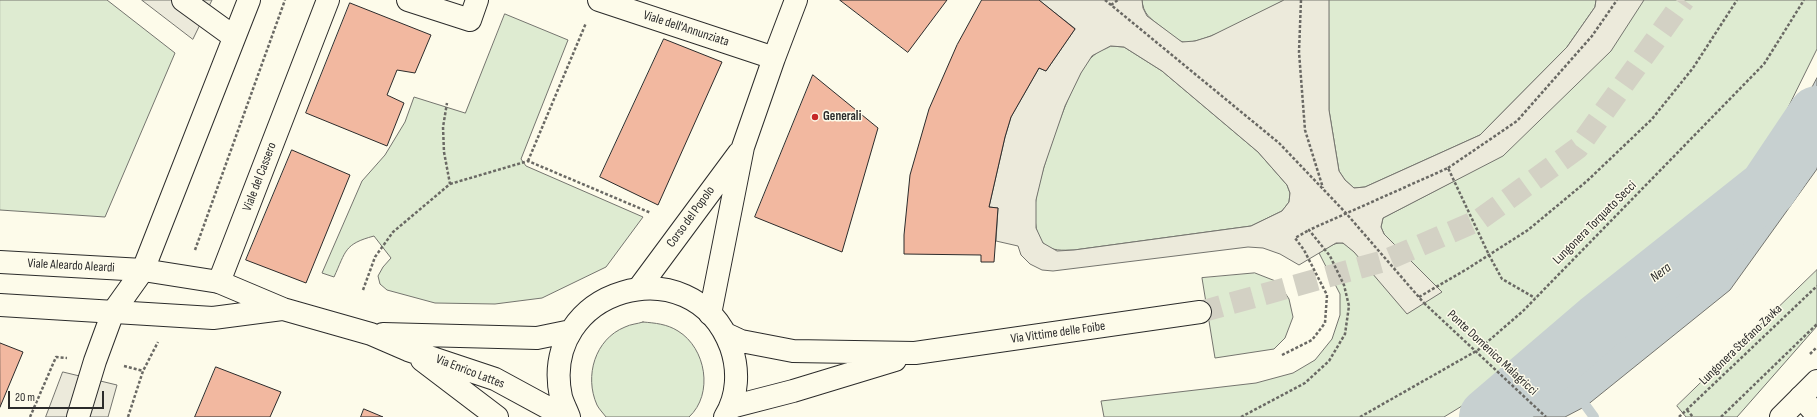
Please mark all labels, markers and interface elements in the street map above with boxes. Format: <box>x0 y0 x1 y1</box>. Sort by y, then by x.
street label: Viale dell'Annunziata <box>641 8 731 50</box>
place label: Generali <box>823 109 861 125</box>
marker: Generali <box>810 112 820 122</box>
street label: Viale del Cassero <box>240 140 280 214</box>
street label: Lungonera Torquato Secci <box>1550 178 1640 268</box>
street label: Corso del Popolo <box>664 183 718 251</box>
street label: Viale Aleardo Aleardi <box>27 256 115 276</box>
water label: Nera <box>1647 260 1675 286</box>
street label: Lungonera Stefano Zavka <box>1696 301 1786 389</box>
street label: Ponte Domenico Malagricci <box>1444 307 1540 399</box>
street label: Via Vittime delle Foibe <box>1010 319 1106 347</box>
street label: Via Enrico Lattes <box>433 352 507 392</box>
scale bar <box>10 383 106 409</box>
text: 20 m <box>15 390 35 405</box>

